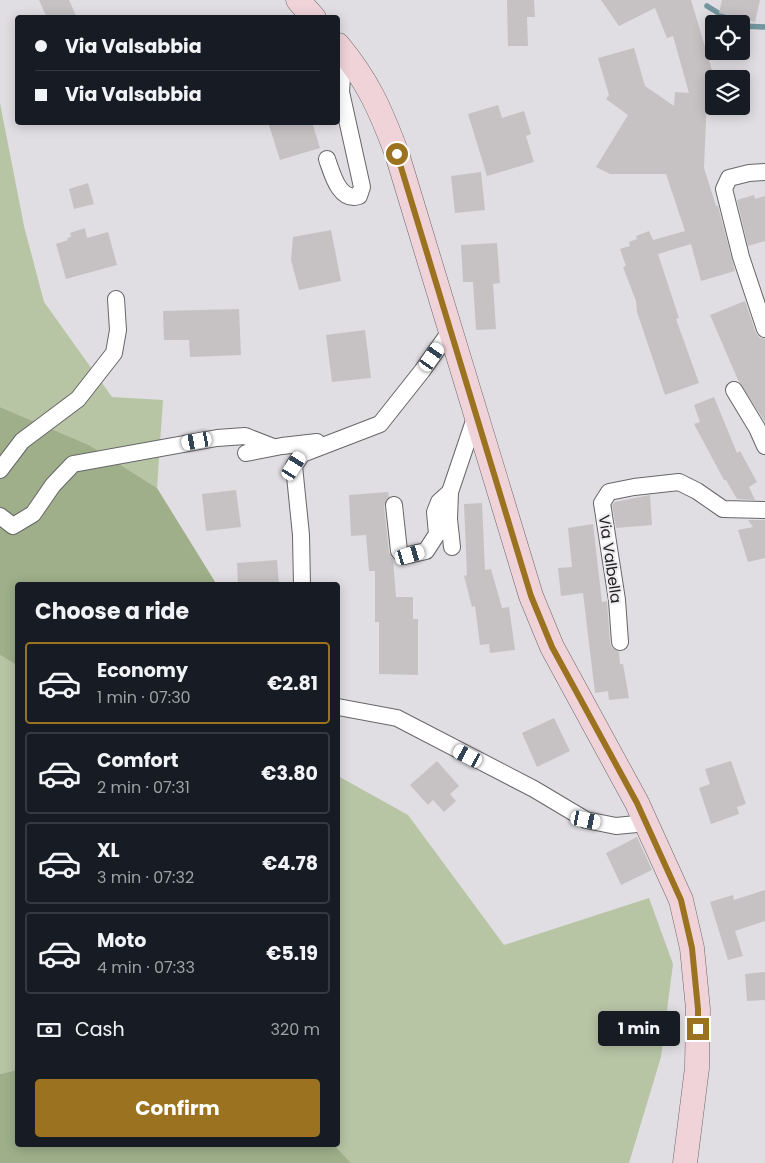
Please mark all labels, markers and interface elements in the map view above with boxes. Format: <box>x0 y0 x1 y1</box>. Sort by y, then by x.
map controls <box>705 15 750 115</box>
button: locate <box>705 15 750 60</box>
text: Via Valsabbia <box>65 33 202 60</box>
button: layers <box>705 70 750 115</box>
text: Via Valsabbia <box>65 81 202 108</box>
route start <box>386 143 408 165</box>
car <box>417 340 446 374</box>
car <box>180 431 213 451</box>
car <box>279 449 308 483</box>
street label: Via Valbella <box>594 513 627 604</box>
car <box>393 544 426 566</box>
text: Choose a ride <box>35 596 189 627</box>
text: Economy <box>97 657 188 684</box>
icon: car <box>37 661 82 706</box>
text: €2.81 <box>267 670 318 697</box>
text: 1 min · 07:30 <box>97 686 191 709</box>
car <box>451 742 484 770</box>
text: Comfort <box>97 747 179 774</box>
icon: car <box>37 751 82 796</box>
text: €3.80 <box>261 760 318 787</box>
text: 2 min · 07:31 <box>97 776 190 799</box>
car <box>569 810 602 830</box>
text: XL <box>97 837 120 864</box>
icon: car <box>37 841 82 886</box>
text: €4.78 <box>262 850 318 877</box>
text: 3 min · 07:32 <box>97 866 194 889</box>
text: Moto <box>97 927 146 954</box>
icon: car <box>37 931 82 976</box>
text: €5.19 <box>266 940 318 967</box>
text: 4 min · 07:33 <box>97 956 195 979</box>
callout: 1 min <box>598 1012 680 1046</box>
icon: cash <box>35 1016 63 1044</box>
text: Cash <box>75 1016 125 1043</box>
text: 1 min <box>618 1017 660 1040</box>
text: 320 m <box>271 1018 320 1041</box>
route end <box>687 1018 709 1040</box>
button: Confirm <box>35 1079 320 1137</box>

